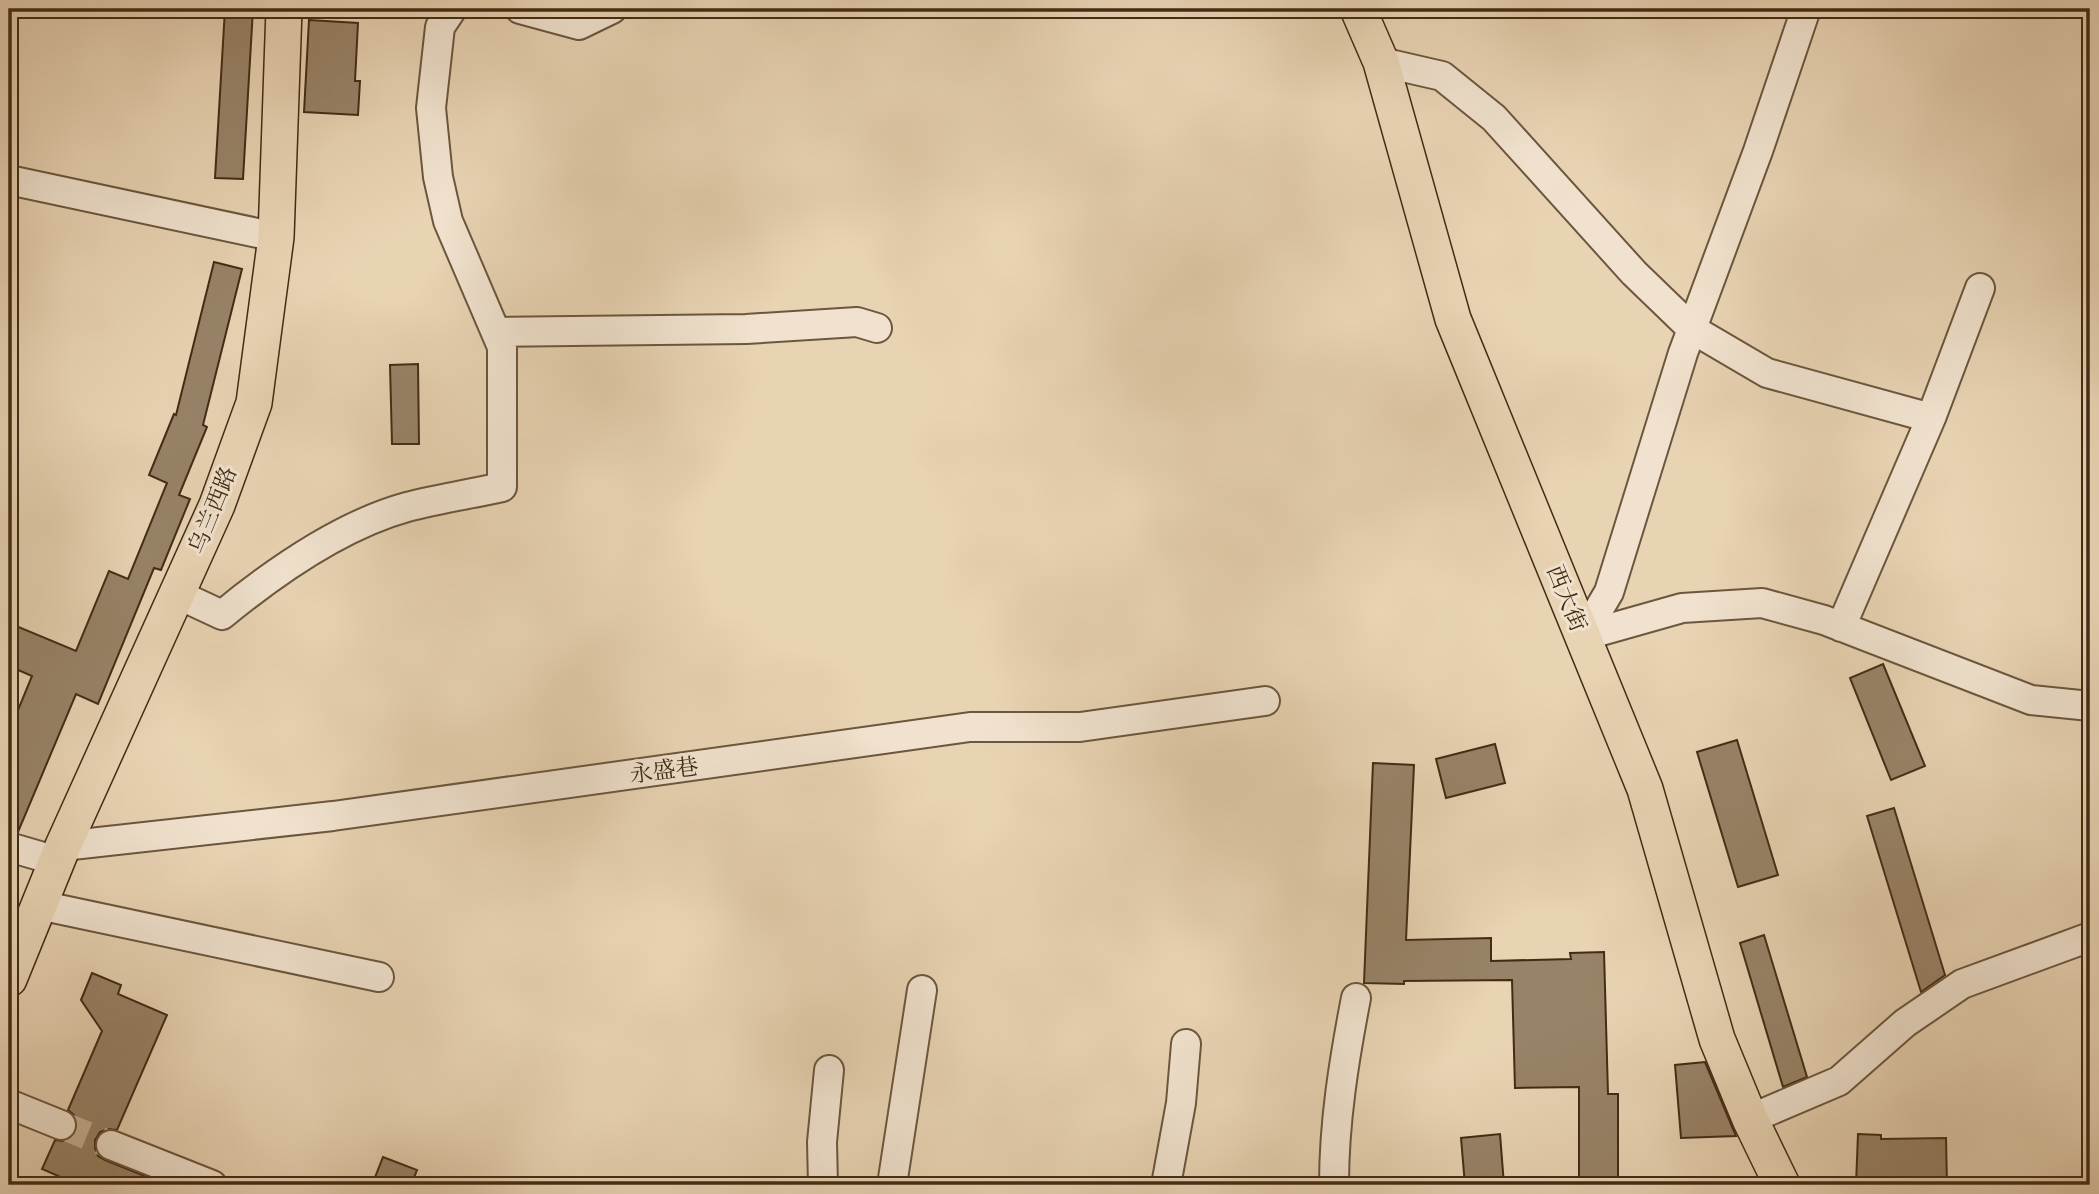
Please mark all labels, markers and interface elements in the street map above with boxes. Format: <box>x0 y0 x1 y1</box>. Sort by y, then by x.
street label: 乌兰西路 <box>182 462 243 558</box>
street label: 西大街 <box>1540 561 1593 636</box>
street label: 永盛巷 <box>628 752 700 789</box>

